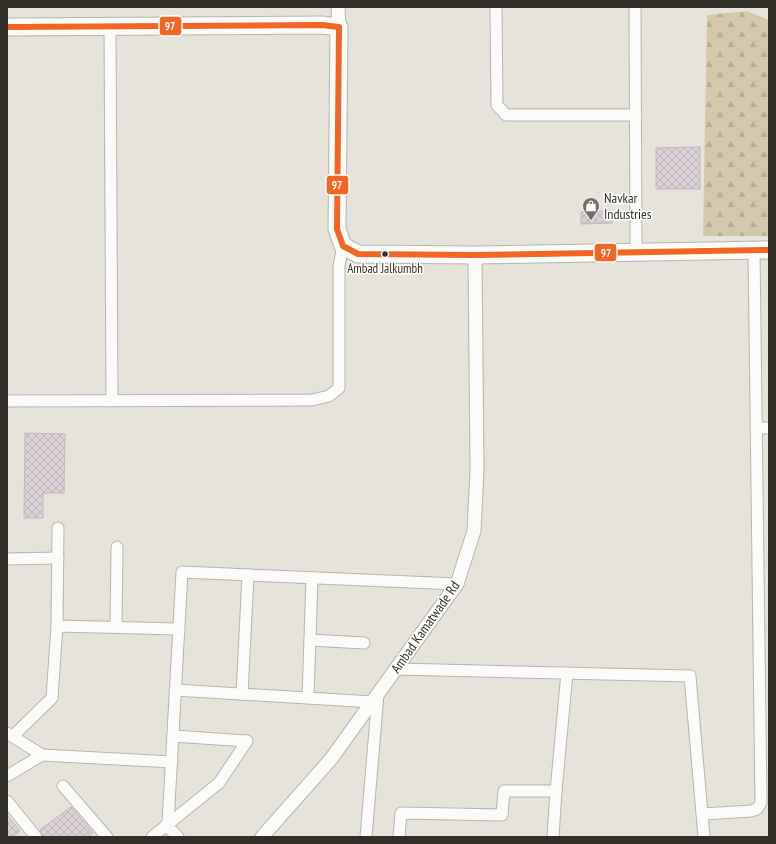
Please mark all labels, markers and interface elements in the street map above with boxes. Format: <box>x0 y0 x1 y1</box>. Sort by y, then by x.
line badge: 97 <box>159 16 182 36</box>
text: 97 <box>165 19 175 33</box>
line badge: 97 <box>326 175 349 195</box>
text: 97 <box>332 178 342 192</box>
place label: Navkar Industries <box>604 189 652 223</box>
shop icon: Navkar Industries <box>581 196 601 221</box>
line badge: 97 <box>594 243 617 262</box>
text: 97 <box>601 246 611 260</box>
marker: Ambad Jalkumbh <box>380 249 390 259</box>
place label: Ambad Jalkumbh <box>347 260 423 277</box>
street label: Ambad Kamatwade Rd <box>386 577 464 677</box>

